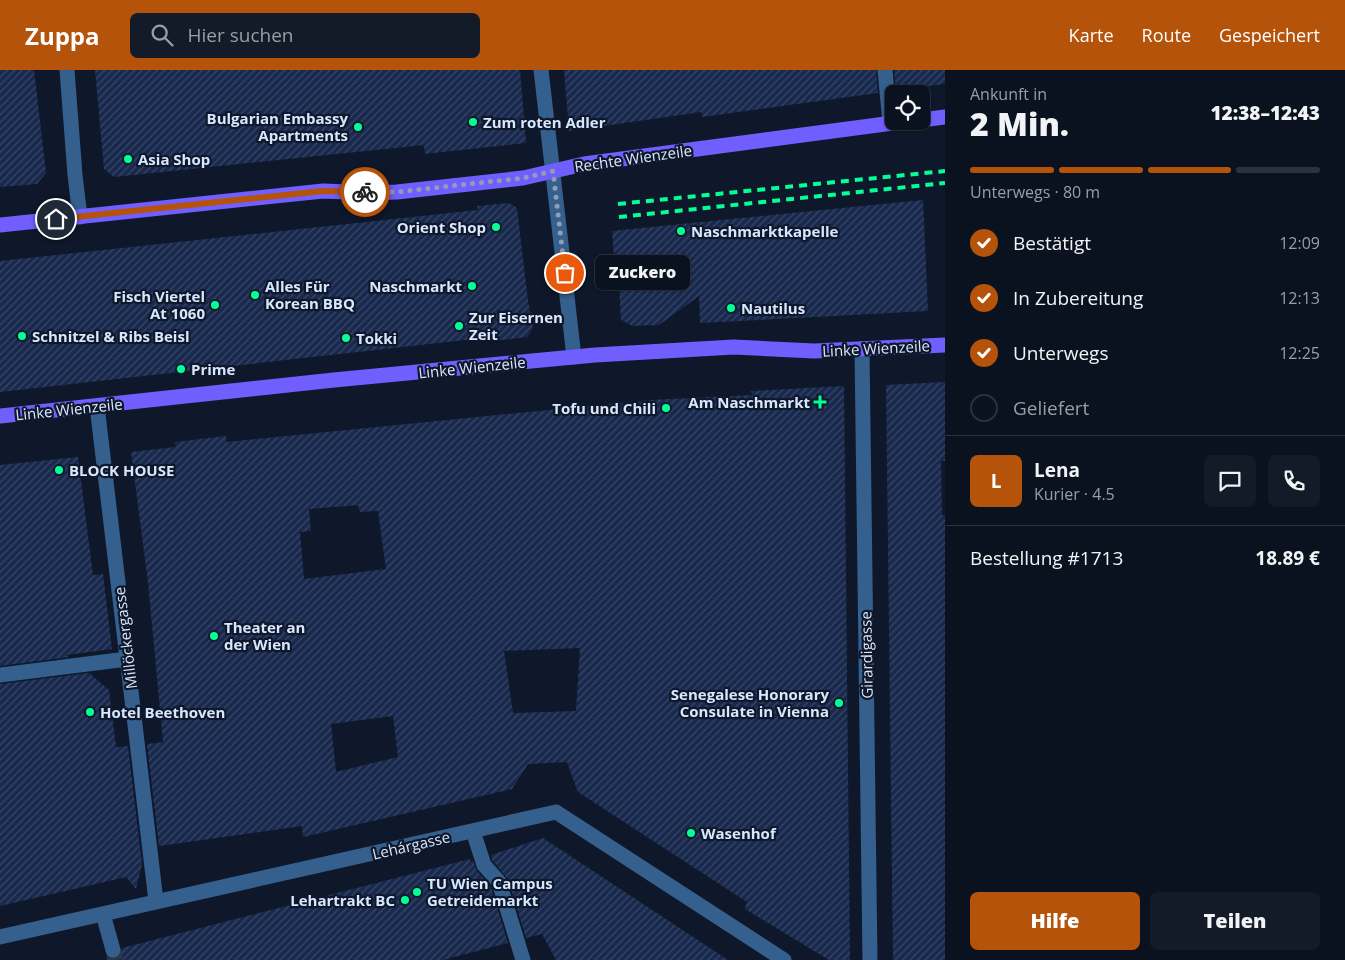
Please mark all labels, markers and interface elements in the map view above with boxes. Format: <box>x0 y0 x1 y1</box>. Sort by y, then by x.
search box <box>130 13 480 58</box>
text: Zuppa <box>25 19 100 52</box>
icon: search <box>148 21 176 49</box>
text: Hier suchen <box>188 22 294 48</box>
text: Karte <box>1069 23 1114 47</box>
text: Route <box>1142 23 1191 47</box>
text: Gespeichert <box>1219 23 1320 47</box>
text: Ankunft in <box>970 83 1047 105</box>
map controls <box>885 85 930 130</box>
button: locate <box>885 85 930 130</box>
text: 12:38–12:43 <box>1210 100 1320 126</box>
text: 2 Min. <box>970 102 1069 145</box>
place label: Bulgarian Embassy Apartments <box>207 108 348 145</box>
place label: Zum roten Adler <box>483 112 606 132</box>
marker: Zum roten Adler <box>467 116 479 128</box>
marker: Bulgarian Embassy Apartments <box>352 121 364 133</box>
street label: Rechte Wienzeile <box>573 140 693 176</box>
place label: Asia Shop <box>138 149 210 169</box>
marker: Asia Shop <box>122 153 134 165</box>
courier <box>340 167 390 217</box>
icon: bike <box>351 178 379 206</box>
text: Unterwegs · 80 m <box>970 181 1100 203</box>
pin <box>35 198 77 240</box>
icon: home <box>42 205 70 233</box>
place label: Orient Shop <box>397 217 486 237</box>
marker: Orient Shop <box>490 221 502 233</box>
place label: Naschmarktkapelle <box>691 221 839 241</box>
marker: Naschmarktkapelle <box>675 225 687 237</box>
icon: check <box>970 229 998 257</box>
text: Bestätigt <box>1013 230 1091 256</box>
text: 12:09 <box>1279 232 1320 254</box>
pin <box>544 252 586 294</box>
callout: Zuckero <box>595 256 690 290</box>
icon: bag <box>551 259 579 287</box>
text: Zuckero <box>609 261 676 283</box>
place label: Alles Für Korean BBQ <box>265 276 355 313</box>
place label: Naschmarkt <box>369 276 462 296</box>
marker: Naschmarkt <box>466 280 478 292</box>
icon: check <box>970 284 998 312</box>
text: In Zubereitung <box>1013 285 1143 311</box>
place label: Fisch Viertel At 1060 <box>113 286 205 323</box>
text: 12:13 <box>1279 287 1320 309</box>
marker: Alles Für Korean BBQ <box>249 289 261 301</box>
place label: Nautilus <box>741 298 805 318</box>
marker: Fisch Viertel At 1060 <box>209 299 221 311</box>
marker: Nautilus <box>725 302 737 314</box>
place label: Zur Eisernen Zeit <box>469 307 563 344</box>
marker: Zur Eisernen Zeit <box>453 320 465 332</box>
place label: Schnitzel & Ribs Beisl <box>32 326 189 346</box>
place label: Tokki <box>356 328 397 348</box>
marker: Schnitzel & Ribs Beisl <box>16 330 28 342</box>
marker: Tokki <box>340 332 352 344</box>
street label: Linke Wienzeile <box>822 335 930 361</box>
icon: check <box>970 339 998 367</box>
text: Unterwegs <box>1013 340 1108 366</box>
text: 12:25 <box>1279 342 1320 364</box>
street label: Linke Wienzeile <box>417 351 527 383</box>
place label: Prime <box>191 359 236 379</box>
marker: Prime <box>175 363 187 375</box>
place label: Am Naschmarkt <box>688 392 810 412</box>
street label: Linke Wienzeile <box>14 393 124 425</box>
text: Geliefert <box>1013 395 1089 421</box>
marker: Am Naschmarkt <box>814 396 826 408</box>
place label: Tofu und Chili <box>552 398 656 418</box>
marker: Tofu und Chili <box>660 402 672 414</box>
button: chat <box>1204 455 1256 507</box>
button: phone <box>1268 455 1320 507</box>
text: Lena <box>1034 457 1080 483</box>
place label: BLOCK HOUSE <box>69 460 174 480</box>
marker: BLOCK HOUSE <box>53 464 65 476</box>
text: L <box>991 468 1001 494</box>
text: Kurier · 4.5 <box>1034 483 1115 505</box>
text: Bestellung #1713 <box>970 545 1123 571</box>
text: 18.89 € <box>1255 545 1320 571</box>
street label: Millöckergasse <box>109 586 141 690</box>
street label: Girardigasse <box>855 611 877 699</box>
place label: Theater an der Wien <box>224 617 305 654</box>
marker: Theater an der Wien <box>208 630 220 642</box>
place label: Senegalese Honorary Consulate in Vienna <box>671 684 829 721</box>
marker: Senegalese Honorary Consulate in Vienna <box>833 697 845 709</box>
place label: Hotel Beethoven <box>100 702 225 722</box>
marker: Hotel Beethoven <box>84 706 96 718</box>
place label: Wasenhof <box>701 823 777 843</box>
street label: Lehárgasse <box>370 826 452 864</box>
marker: Wasenhof <box>685 827 697 839</box>
place label: TU Wien Campus Getreidemarkt <box>427 873 553 910</box>
marker: TU Wien Campus Getreidemarkt <box>411 886 423 898</box>
place label: Lehartrakt BC <box>290 890 395 910</box>
button: Hilfe <box>970 892 1140 950</box>
button: Teilen <box>1150 892 1320 950</box>
marker: Lehartrakt BC <box>399 894 411 906</box>

